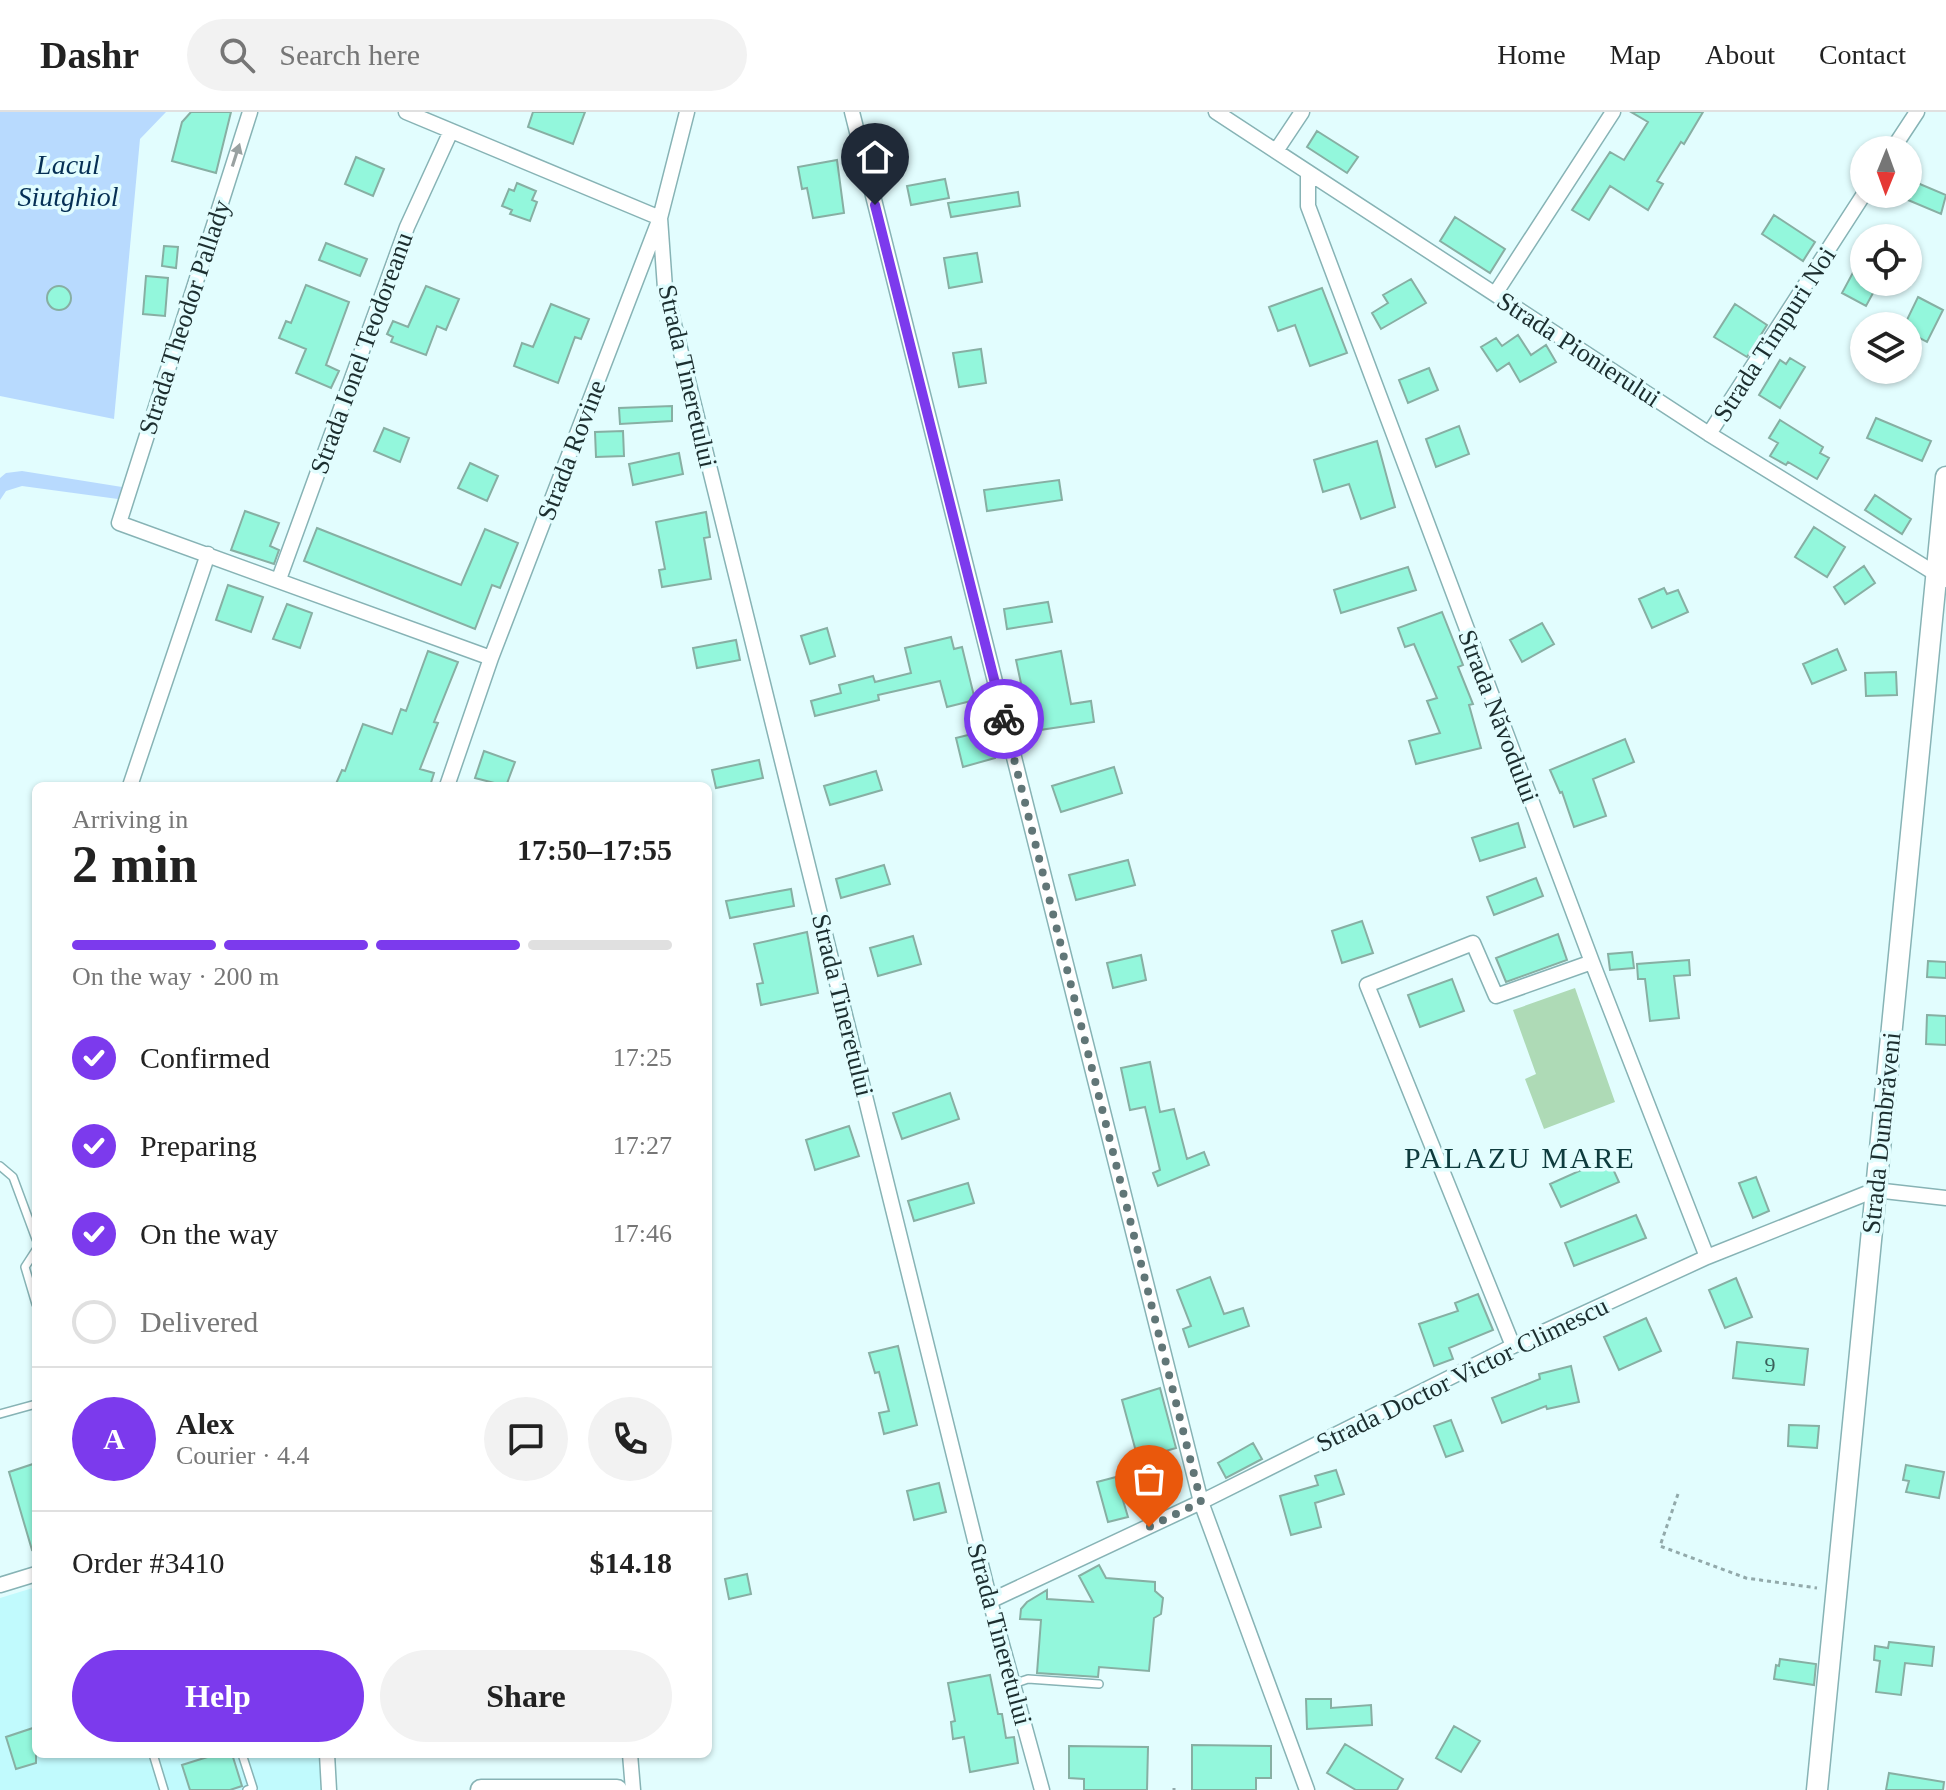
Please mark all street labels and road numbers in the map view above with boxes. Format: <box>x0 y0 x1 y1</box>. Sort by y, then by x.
street label: Strada Theodor Pallady <box>133 196 236 438</box>
street label: Strada Ionel Teodoreanu <box>304 229 419 478</box>
street label: Strada Timpuri Noi <box>1707 242 1842 427</box>
street label: Strada Tineretului <box>652 282 723 471</box>
street label: Strada Pionierului <box>1492 286 1666 413</box>
street label: Strada Rovine <box>531 376 612 524</box>
street label: Strada Năvodului <box>1452 626 1545 807</box>
street label: Strada Tineretului <box>806 911 879 1099</box>
street label: Strada Dumbrăveni <box>1856 1031 1907 1235</box>
street label: Strada Doctor Victor Climescu <box>1312 1291 1613 1458</box>
street label: Strada Tineretului <box>961 1540 1038 1728</box>

